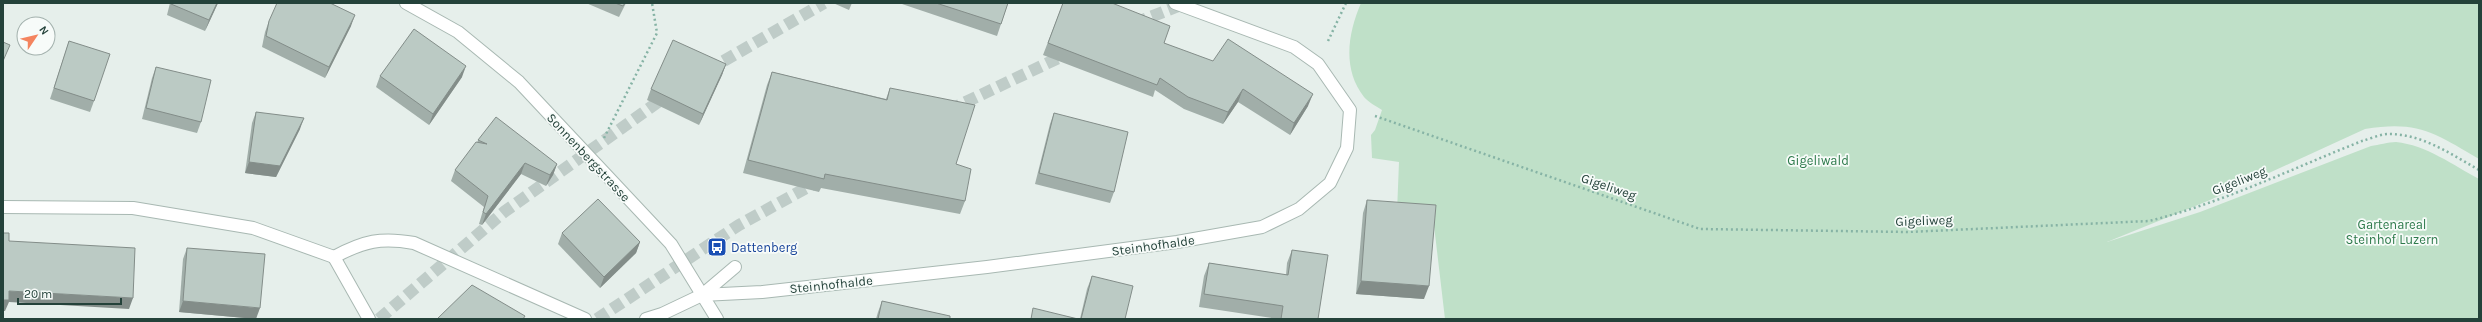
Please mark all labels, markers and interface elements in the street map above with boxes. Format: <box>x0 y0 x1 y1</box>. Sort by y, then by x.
north arrow <box>16 16 56 56</box>
text: N <box>36 24 51 38</box>
street label: Sonnenbergstrasse <box>544 110 634 205</box>
park label: Gigeliwald <box>1787 153 1849 168</box>
street label: Gigeliweg <box>2210 163 2269 198</box>
street label: Gigeliweg <box>1579 170 1639 203</box>
street label: Gigeliweg <box>1895 212 1954 229</box>
park label: Gartenareal Steinhof Luzern <box>2346 217 2438 247</box>
street label: Steinhofhalde <box>1111 232 1196 259</box>
bus stop icon: Dattenberg <box>706 236 728 258</box>
place label: Dattenberg <box>731 240 798 255</box>
street label: Steinhofhalde <box>789 273 874 296</box>
scale bar <box>18 280 121 306</box>
text: 20 m <box>24 287 52 301</box>

